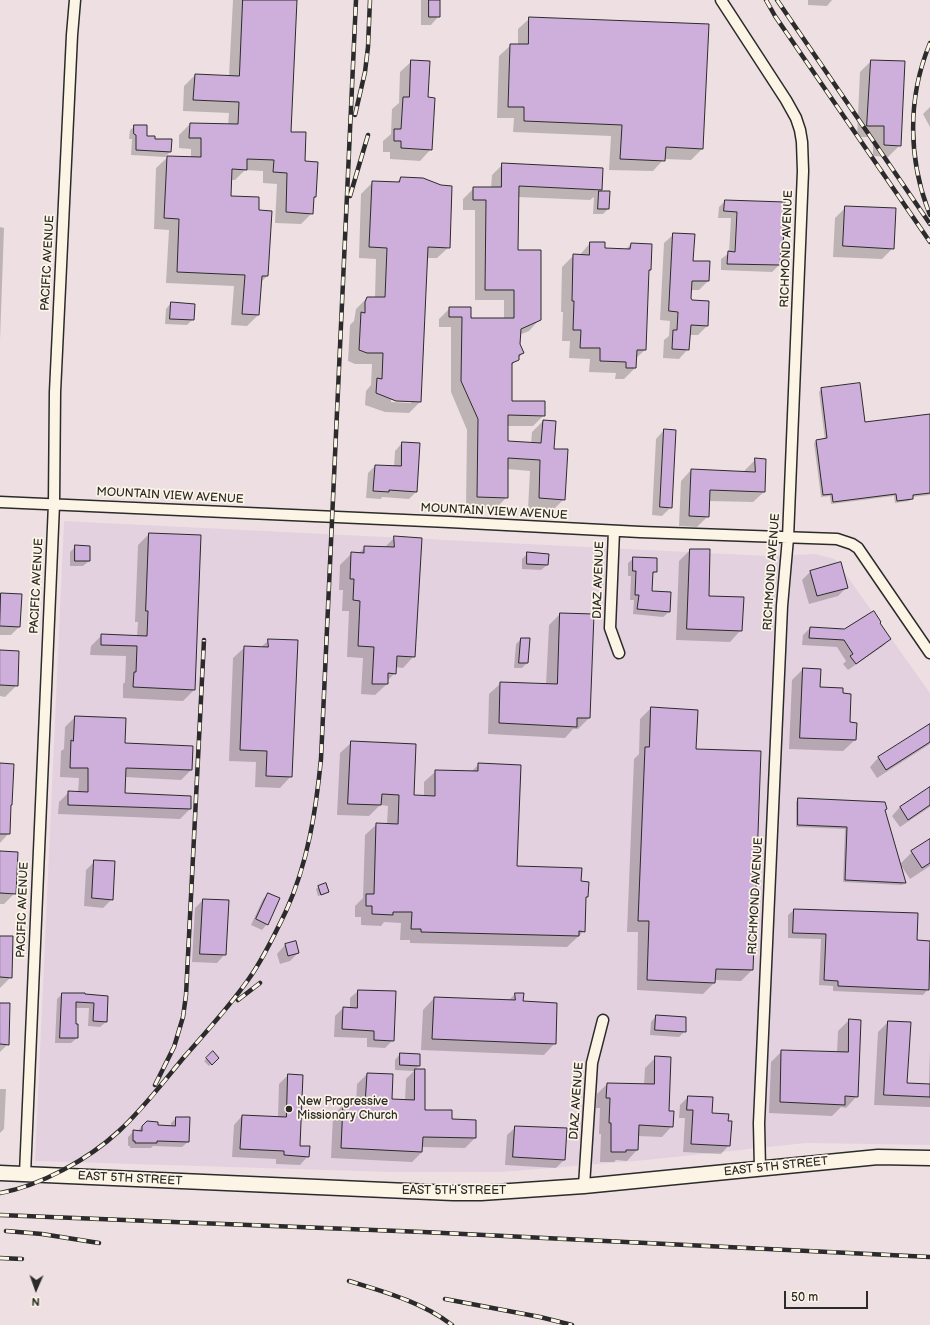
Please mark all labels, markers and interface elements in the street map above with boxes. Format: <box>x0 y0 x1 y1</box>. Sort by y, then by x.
street label: RICHMOND AVENUE <box>778 190 796 308</box>
street label: PACIFIC AVENUE <box>38 215 58 311</box>
street label: MOUNTAIN VIEW AVENUE <box>96 485 244 507</box>
street label: MOUNTAIN VIEW AVENUE <box>420 501 568 523</box>
street label: RICHMOND AVENUE <box>761 513 783 631</box>
street label: PACIFIC AVENUE <box>27 538 47 634</box>
street label: DIAZ AVENUE <box>590 541 608 619</box>
street label: RICHMOND AVENUE <box>746 837 766 955</box>
street label: PACIFIC AVENUE <box>14 862 32 958</box>
street label: DIAZ AVENUE <box>567 1062 587 1140</box>
place label: New Progressive Missionary Church <box>297 1095 398 1123</box>
marker: New Progressive Missionary Church <box>284 1104 294 1114</box>
street label: EAST 5TH STREET <box>723 1154 829 1180</box>
street label: EAST 5TH STREET <box>77 1169 183 1189</box>
street label: EAST 5TH STREET <box>402 1184 506 1198</box>
north arrow <box>16 1269 56 1309</box>
scale bar <box>786 1283 870 1309</box>
text: 50 m <box>791 1290 818 1305</box>
text: N <box>31 1295 40 1308</box>

